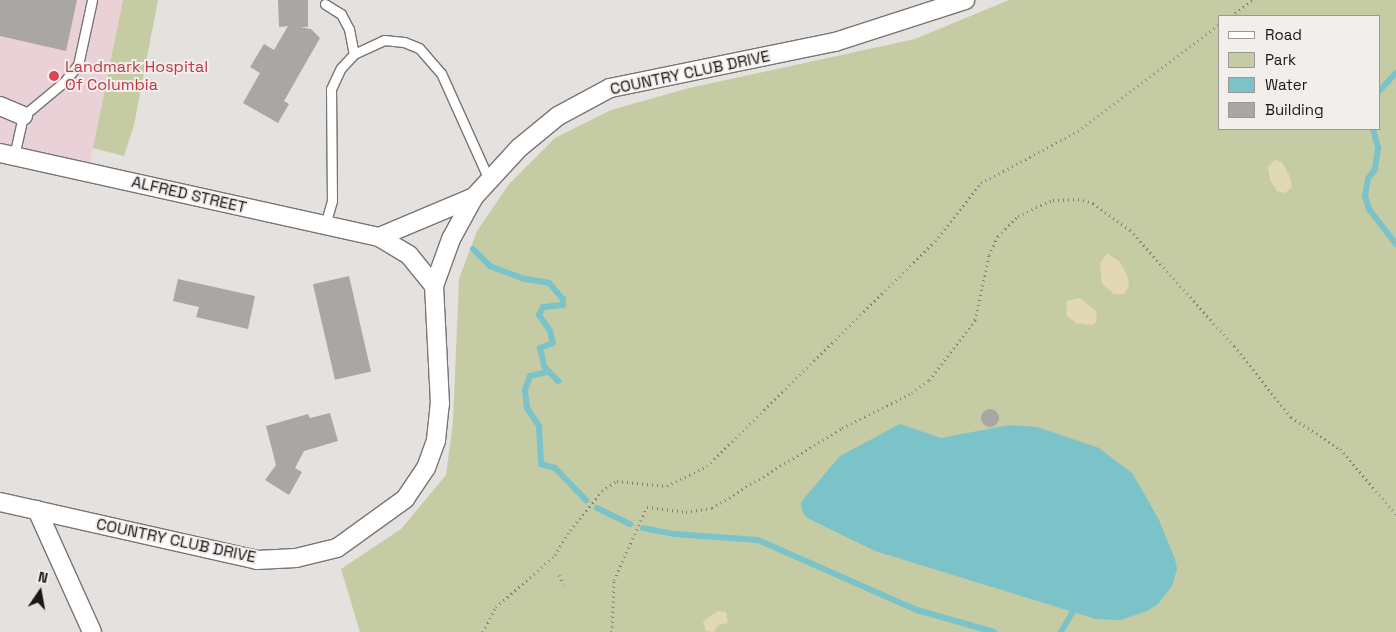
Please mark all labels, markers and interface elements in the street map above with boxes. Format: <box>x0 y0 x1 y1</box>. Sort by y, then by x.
legend <box>1218 15 1381 130</box>
text: Road <box>1265 25 1302 44</box>
street label: COUNTRY CLUB DRIVE <box>608 47 772 99</box>
text: Park <box>1265 50 1296 69</box>
place label: Landmark Hospital Of Columbia <box>65 57 208 95</box>
marker: Landmark Hospital Of Columbia <box>47 69 61 83</box>
text: Water <box>1265 75 1307 94</box>
text: Building <box>1265 100 1324 119</box>
street label: ALFRED STREET <box>130 172 248 218</box>
street label: COUNTRY CLUB DRIVE <box>94 515 258 567</box>
north arrow <box>15 567 65 617</box>
text: N <box>37 568 50 587</box>

